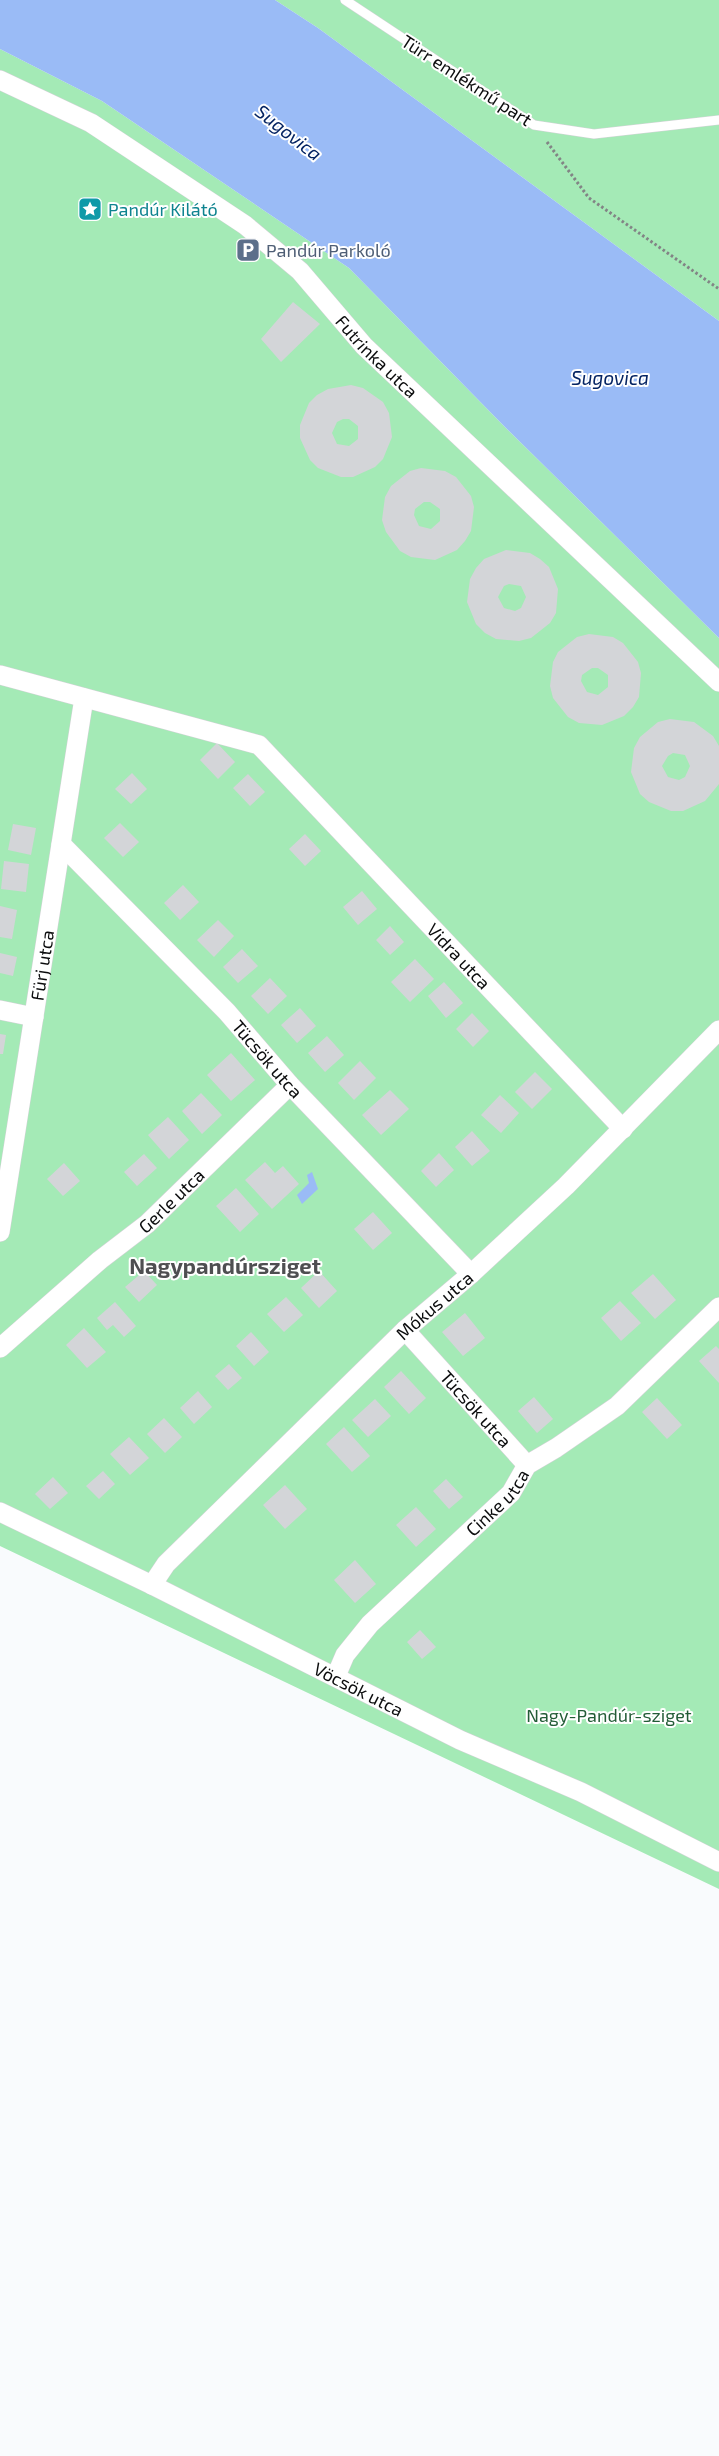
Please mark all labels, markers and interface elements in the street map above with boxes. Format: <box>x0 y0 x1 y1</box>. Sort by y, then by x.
street label: Türr emlékmű part <box>398 30 537 130</box>
water label: Sugovica <box>251 99 327 165</box>
place icon: Pandúr Kilátó <box>77 196 103 222</box>
place label: Pandúr Kilátó <box>108 198 218 220</box>
parking icon: Pandúr Parkoló <box>235 237 261 263</box>
place label: Pandúr Parkoló <box>266 239 391 261</box>
street label: Futrinka utca <box>331 310 423 402</box>
water label: Sugovica <box>571 366 649 389</box>
street label: Vidra utca <box>423 918 495 994</box>
street label: Fürj utca <box>26 928 58 1002</box>
street label: Tücsök utca <box>228 1015 307 1102</box>
street label: Gerle utca <box>134 1164 209 1238</box>
district label: Nagypandúrsziget <box>129 1252 321 1279</box>
street label: Mókus utca <box>391 1266 477 1344</box>
street label: Tücsök utca <box>436 1366 516 1452</box>
street label: Cinke utca <box>461 1465 533 1541</box>
street label: Vöcsök utca <box>310 1657 407 1721</box>
park label: Nagy-Pandúr-sziget <box>526 1704 692 1726</box>

